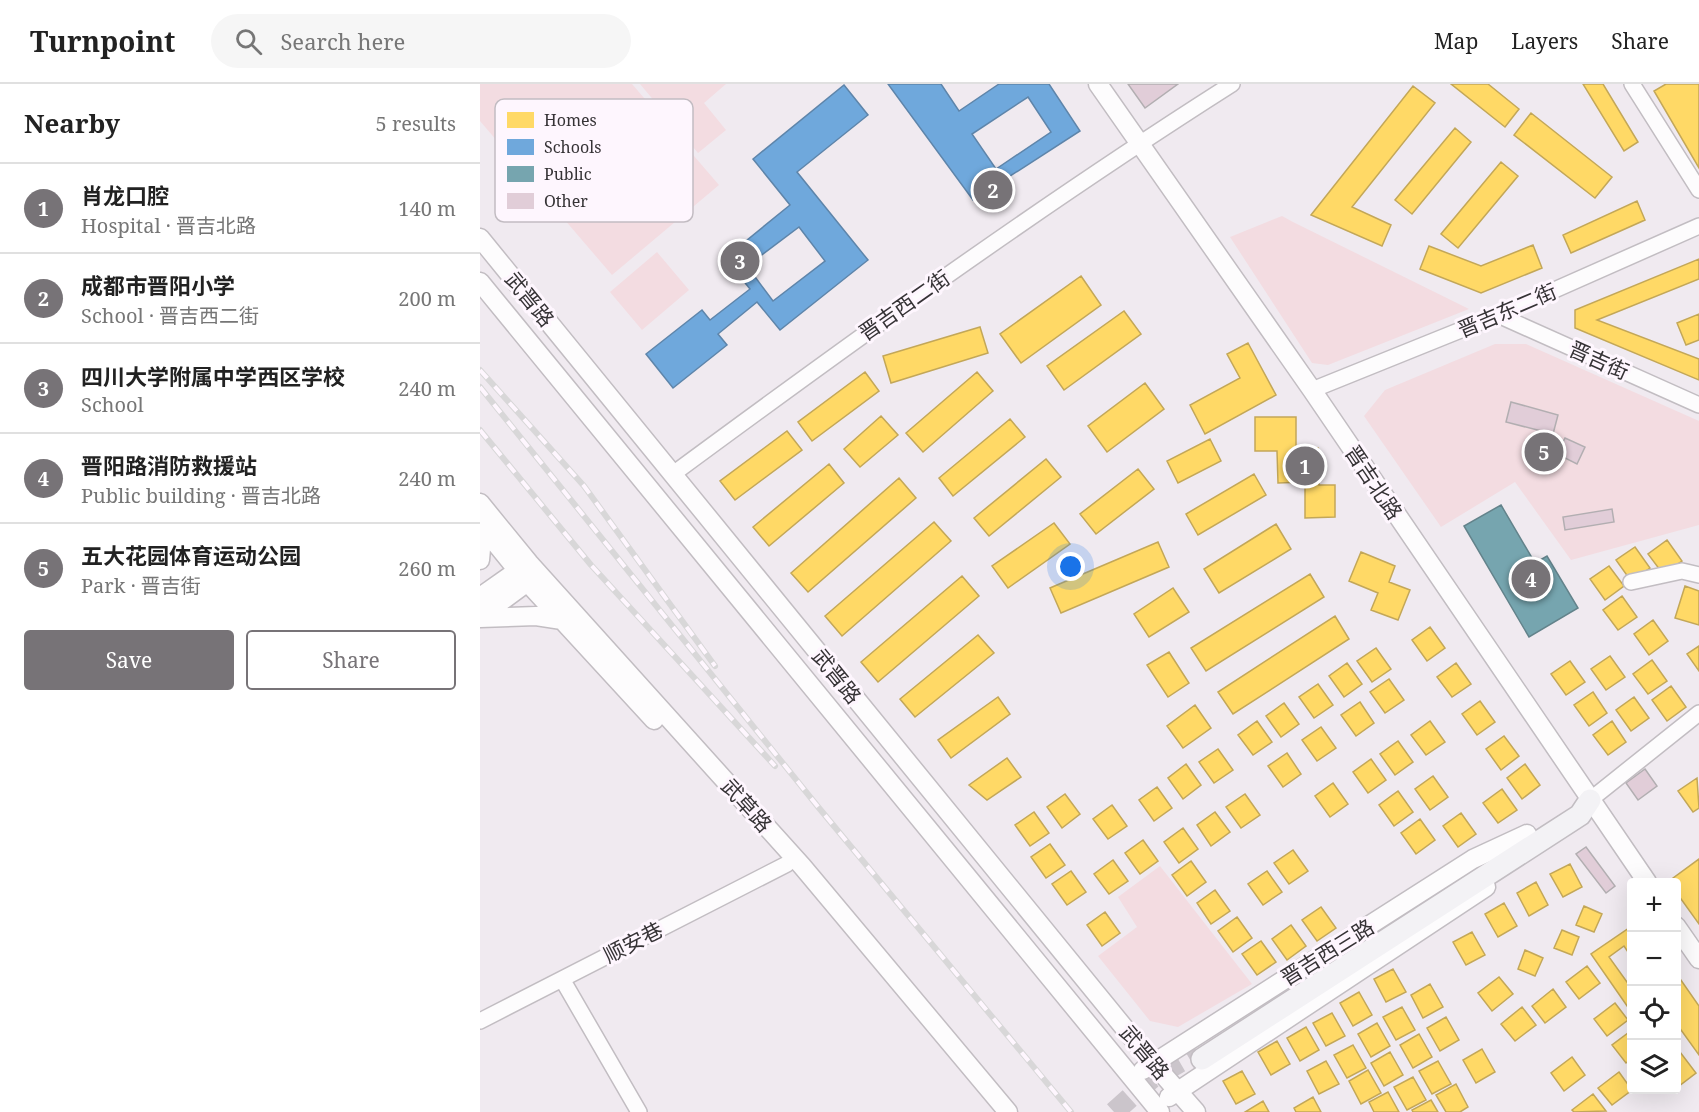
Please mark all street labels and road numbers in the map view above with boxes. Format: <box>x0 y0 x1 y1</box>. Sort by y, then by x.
street label: 晋吉西二街 <box>853 263 955 347</box>
street label: 武晋路 <box>499 266 561 332</box>
street label: 晋吉东二街 <box>1453 277 1561 343</box>
street label: 晋吉街 <box>1565 334 1633 386</box>
street label: 晋吉北路 <box>1339 439 1409 525</box>
street label: 武晋路 <box>806 643 868 709</box>
street label: 武草路 <box>716 772 778 838</box>
street label: 晋吉西三路 <box>1275 912 1379 992</box>
street label: 顺安巷 <box>599 915 667 969</box>
street label: 武晋路 <box>1114 1019 1176 1085</box>

